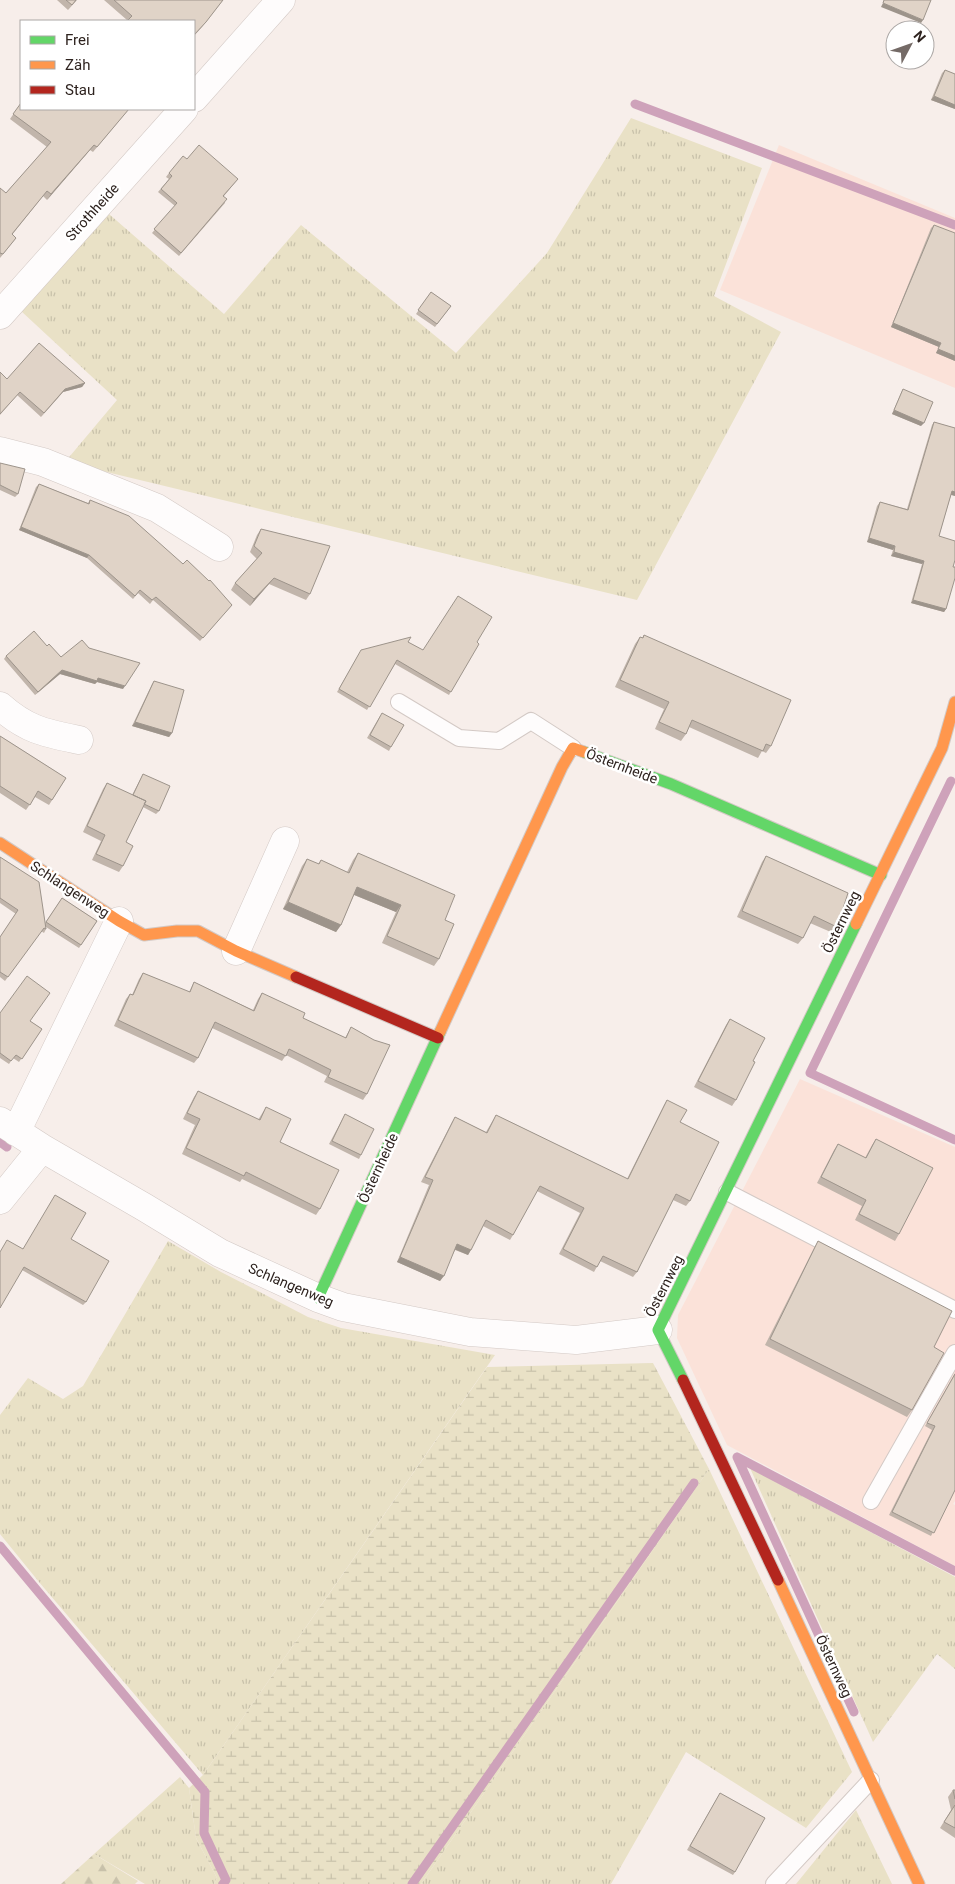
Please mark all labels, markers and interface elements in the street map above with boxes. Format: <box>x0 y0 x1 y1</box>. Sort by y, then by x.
legend <box>20 20 195 110</box>
north arrow <box>885 20 935 70</box>
text: N <box>911 27 929 45</box>
text: Frei <box>65 31 90 49</box>
text: Zäh <box>65 56 90 74</box>
text: Stau <box>65 81 95 99</box>
street label: Strothheide <box>62 180 122 244</box>
street label: Östernheide <box>584 745 660 787</box>
street label: Schlangenweg <box>28 858 112 920</box>
street label: Östernweg <box>819 888 863 956</box>
street label: Östernheide <box>355 1131 401 1205</box>
street label: Östernweg <box>642 1252 686 1320</box>
street label: Schlangenweg <box>246 1260 336 1310</box>
street label: Östernweg <box>813 1632 855 1700</box>

